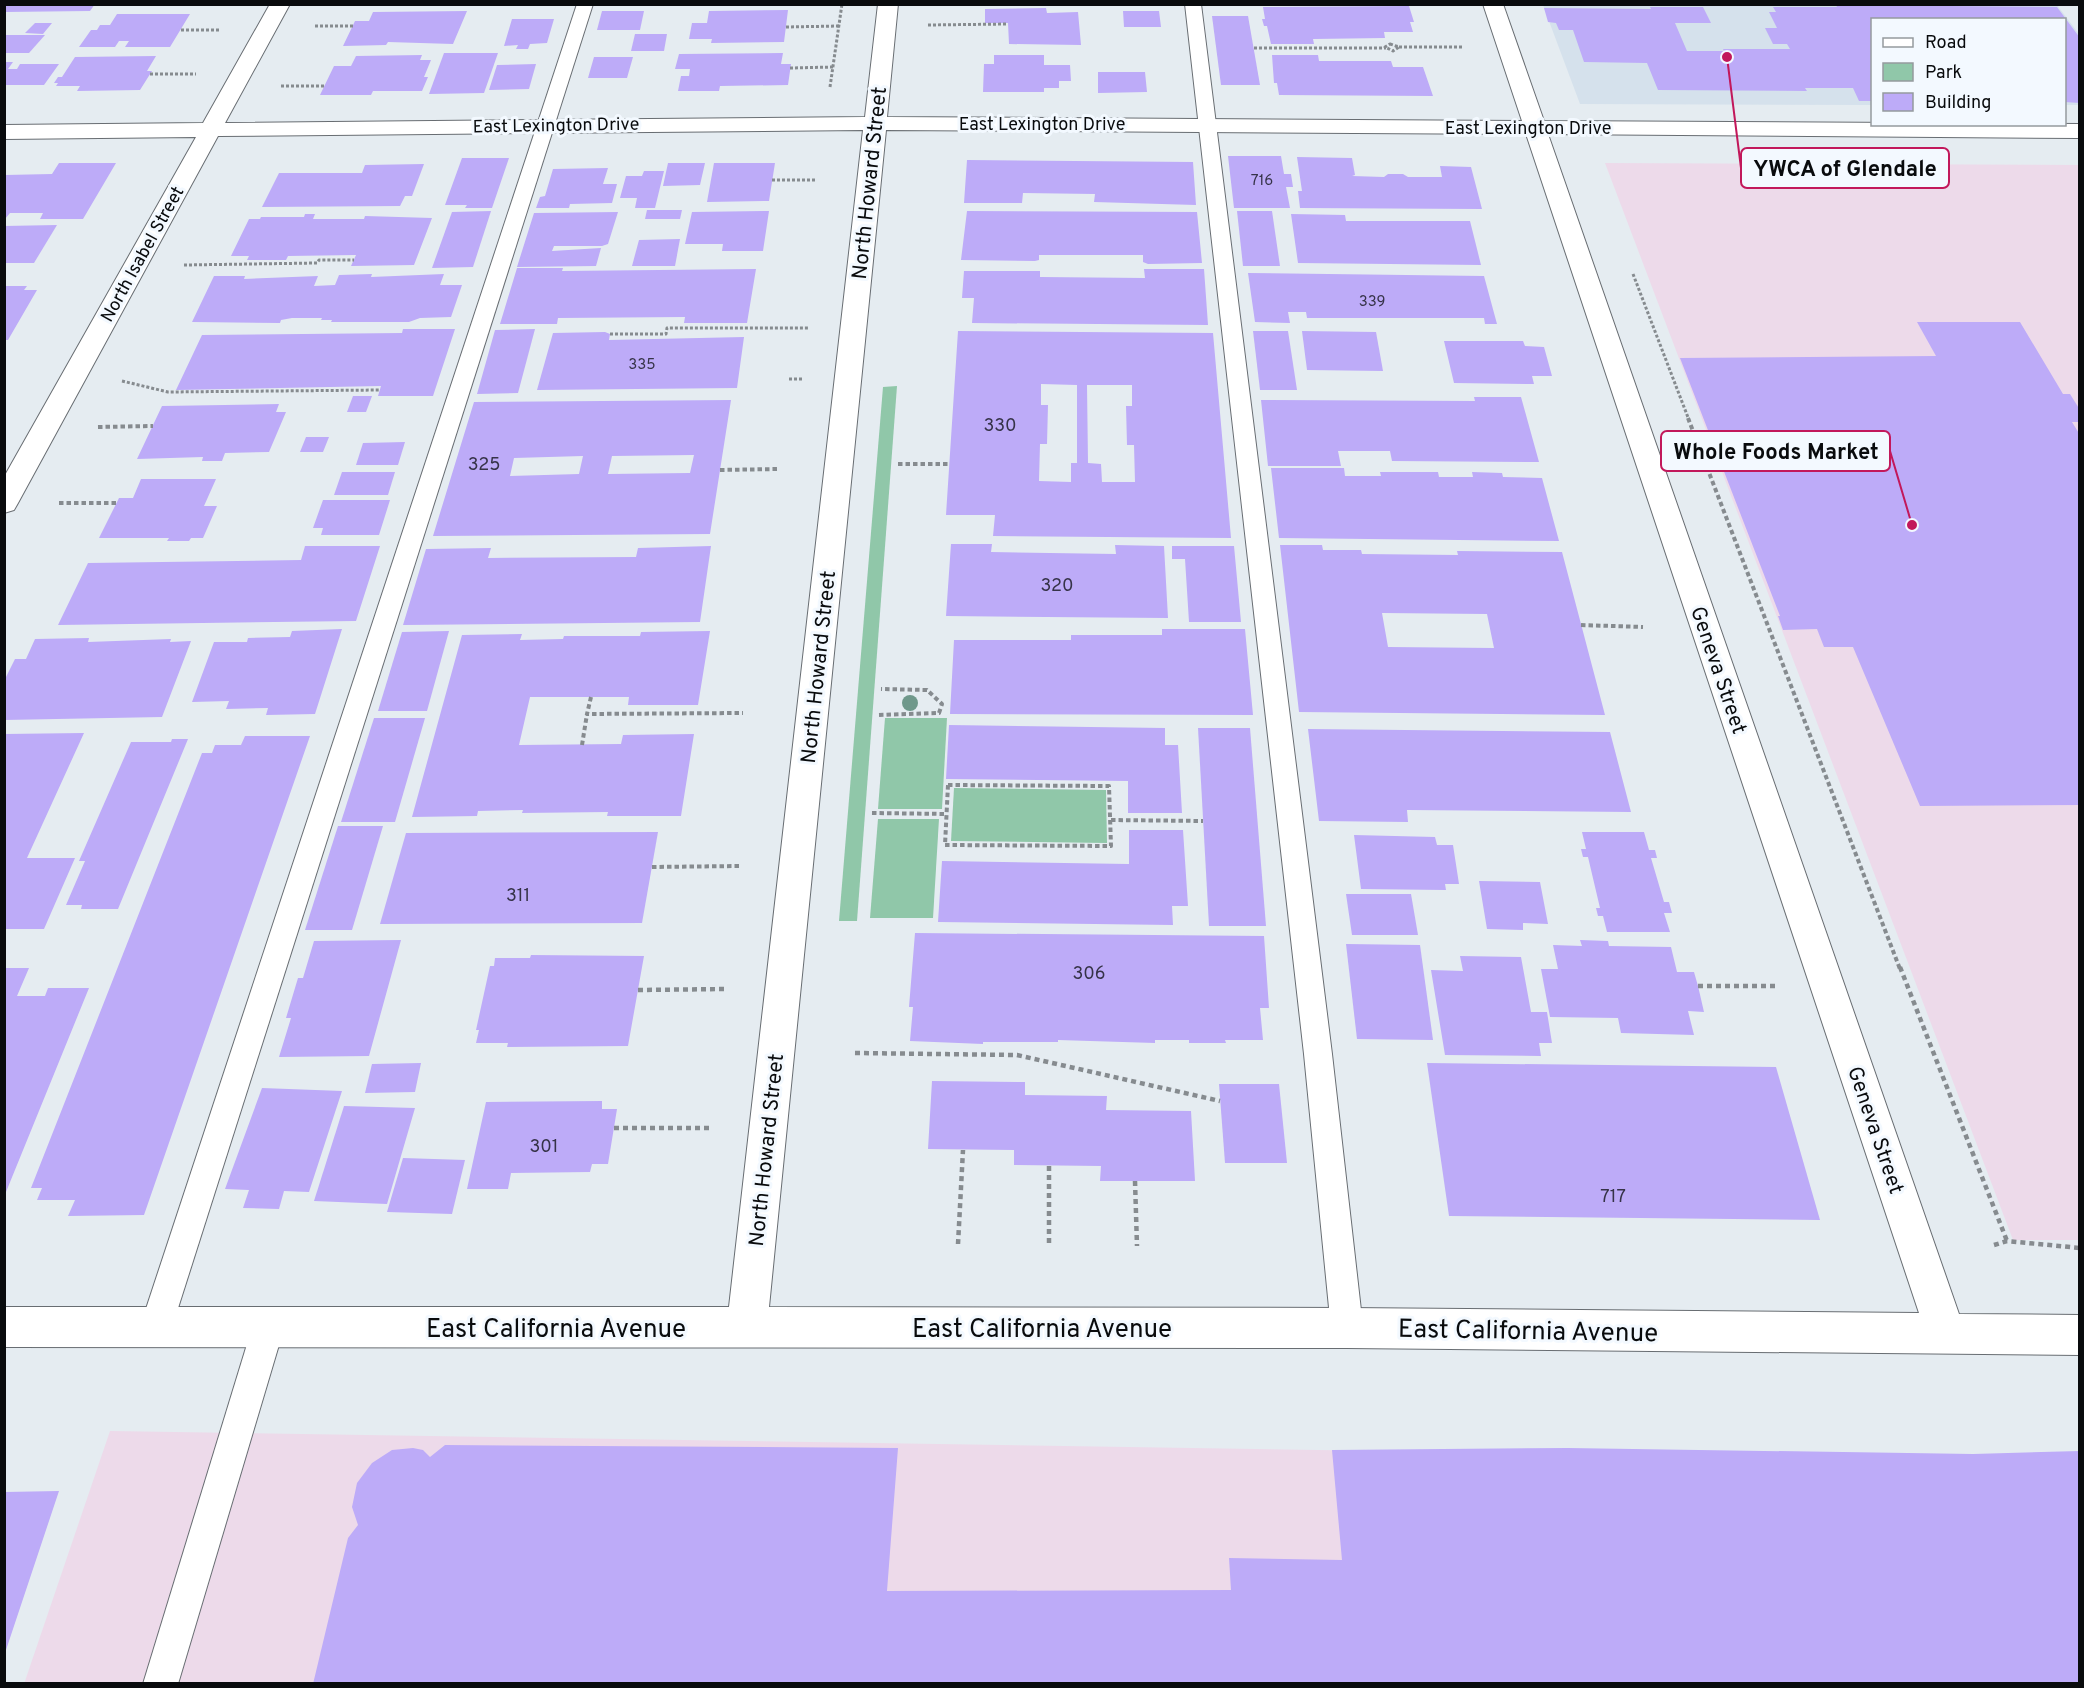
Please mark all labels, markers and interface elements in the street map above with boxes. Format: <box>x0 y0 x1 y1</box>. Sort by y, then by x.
legend <box>1871 18 2066 126</box>
text: Road <box>1925 32 1967 55</box>
text: Park <box>1925 62 1962 85</box>
street label: North Howard Street <box>847 85 894 281</box>
text: Building <box>1925 92 1991 115</box>
street label: East Lexington Drive <box>473 114 640 139</box>
street label: East Lexington Drive <box>959 114 1125 137</box>
street label: East Lexington Drive <box>1445 118 1611 141</box>
callout: YWCA of Glendale <box>1741 148 1949 188</box>
text: YWCA of Glendale <box>1753 157 1937 184</box>
house number: 716 <box>1251 172 1273 191</box>
street label: North Isabel Street <box>96 183 190 327</box>
house number: 339 <box>1359 293 1385 312</box>
house number: 335 <box>628 356 656 375</box>
house number: 330 <box>983 415 1017 438</box>
callout: Whole Foods Market <box>1661 431 1890 471</box>
text: Whole Foods Market <box>1673 440 1879 467</box>
house number: 325 <box>468 454 500 477</box>
street label: North Howard Street <box>796 569 843 765</box>
house number: 320 <box>1040 575 1074 598</box>
street label: Geneva Street <box>1683 603 1752 738</box>
house number: 311 <box>506 885 530 908</box>
house number: 306 <box>1073 963 1105 986</box>
street label: North Howard Street <box>744 1052 791 1248</box>
street label: Geneva Street <box>1840 1063 1909 1198</box>
house number: 301 <box>530 1136 558 1159</box>
house number: 717 <box>1600 1186 1626 1209</box>
street label: East California Avenue <box>426 1314 686 1347</box>
street label: East California Avenue <box>912 1314 1172 1347</box>
street label: East California Avenue <box>1398 1314 1658 1351</box>

